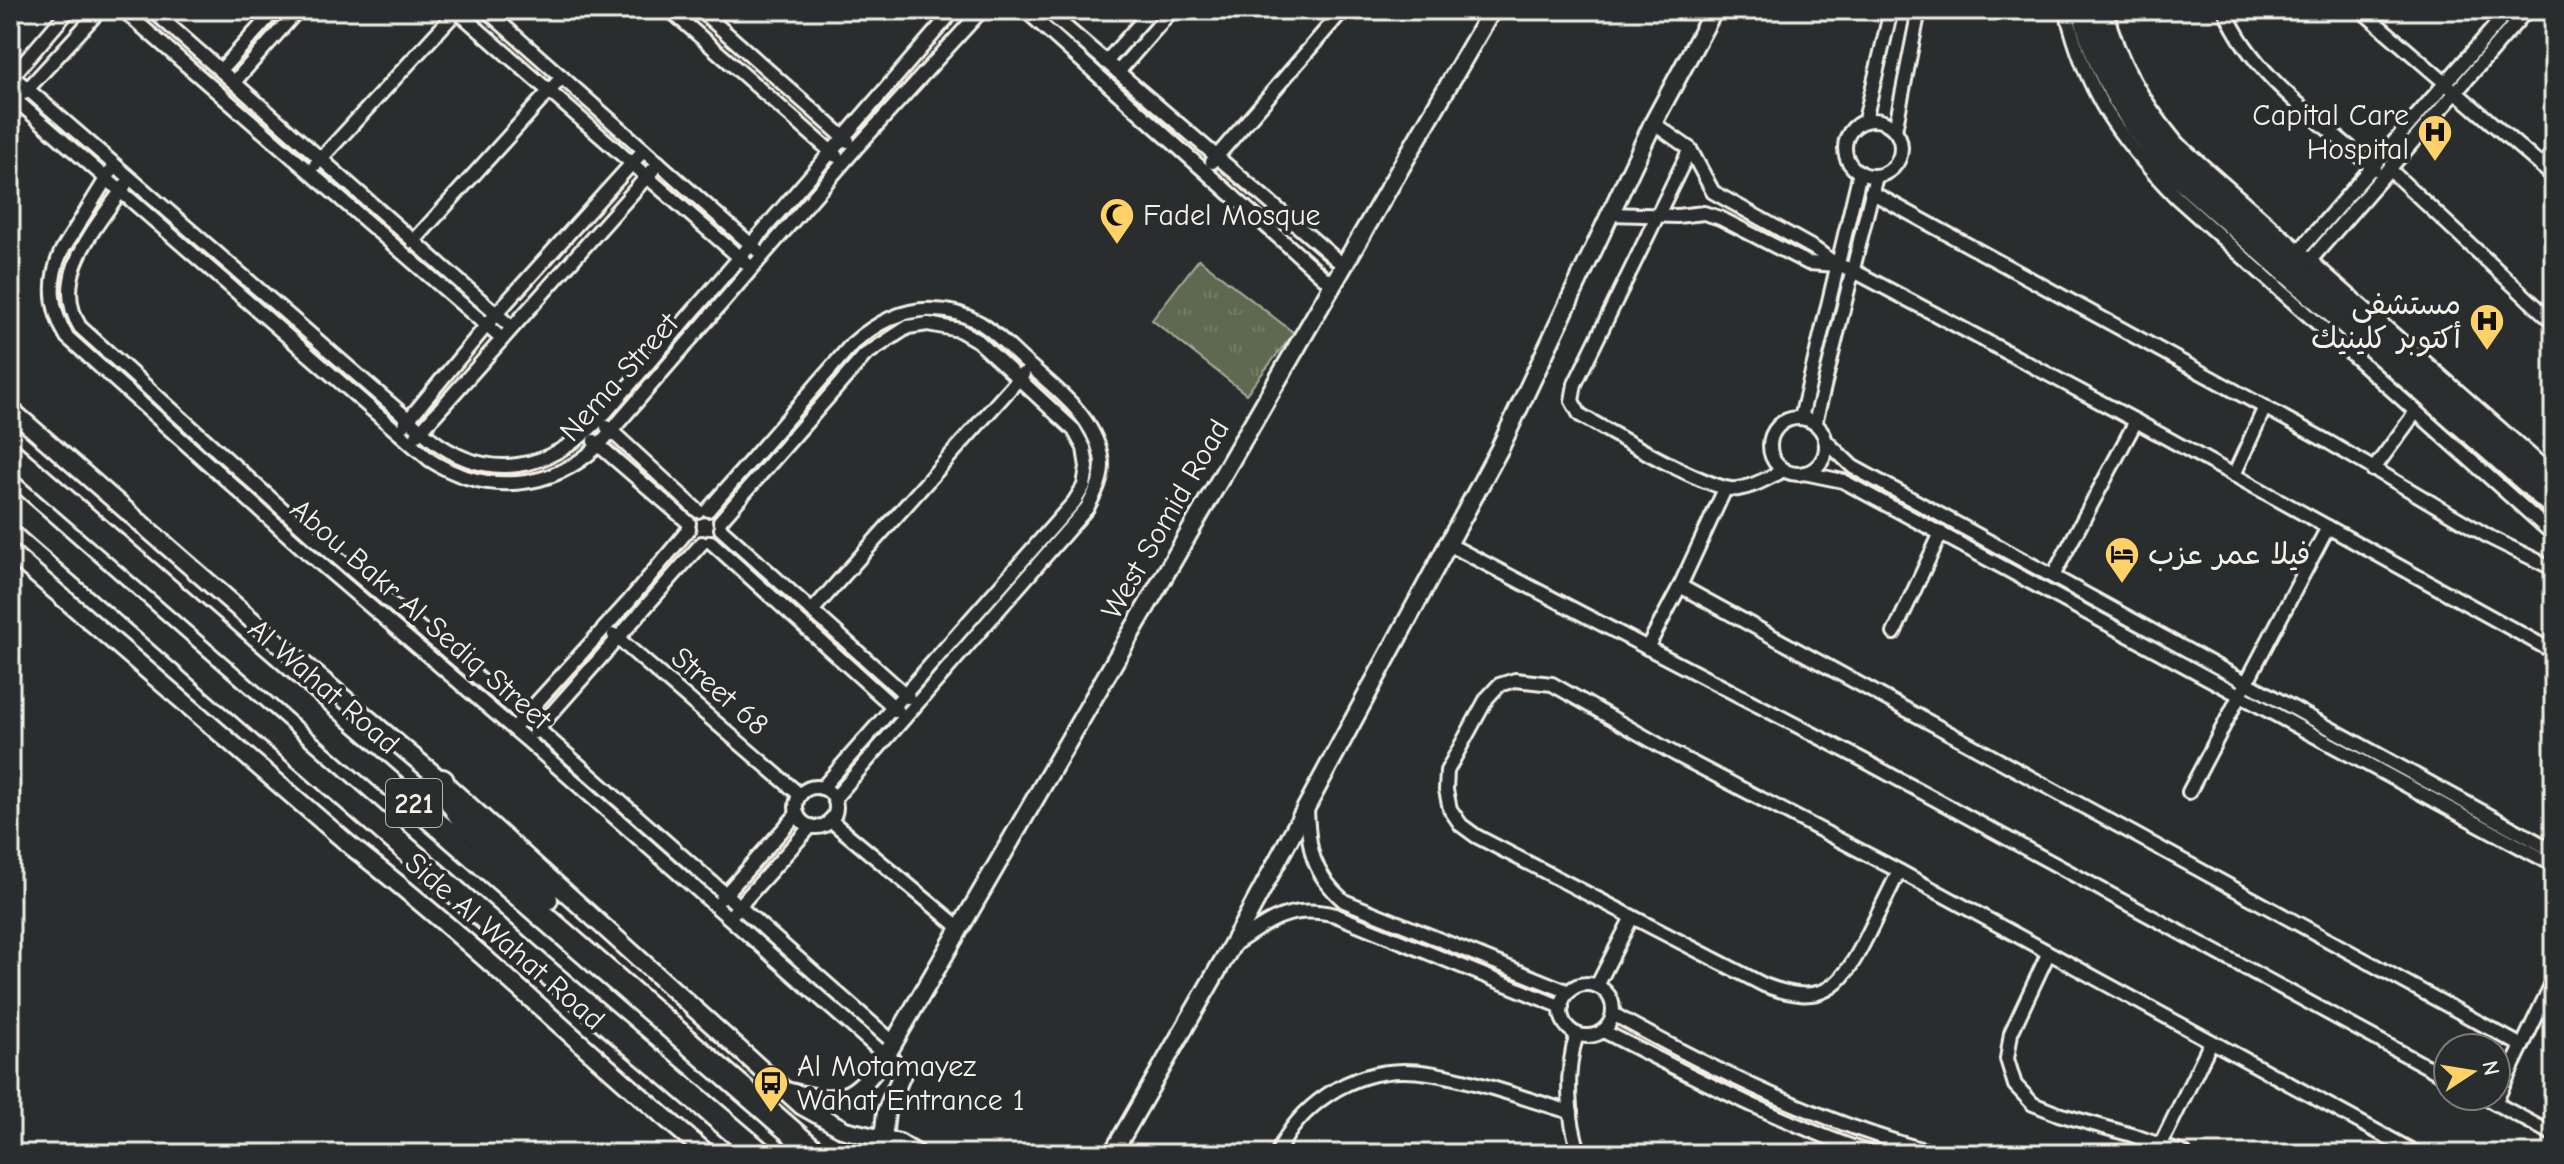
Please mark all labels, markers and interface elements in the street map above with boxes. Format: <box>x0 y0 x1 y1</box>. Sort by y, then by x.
place label: Capital Care Hospital <box>2252 98 2409 167</box>
hospital icon: Capital Care Hospital <box>2416 113 2454 163</box>
mosque icon: Fadel Mosque <box>1098 196 1136 246</box>
place label: Fadel Mosque <box>1143 198 1321 233</box>
place label: مستشفى أكتوبر كلينيك <box>2311 287 2461 357</box>
hospital icon: مستشفى أكتوبر كلينيك <box>2468 302 2506 352</box>
street label: Nema Street <box>553 305 687 449</box>
street label: West Somid Road <box>1094 413 1237 625</box>
street label: Abou Bakr Al Sediq Street <box>283 492 559 738</box>
hotel icon: فيلا عمر عزب <box>2103 535 2141 585</box>
place label: فيلا عمر عزب <box>2148 537 2310 572</box>
street label: Al Wahat Road <box>241 611 406 761</box>
street label: Street 68 <box>664 640 775 743</box>
road number: 221 <box>386 779 442 827</box>
street label: Side Al Wahat Road <box>398 845 612 1037</box>
north arrow <box>2432 1032 2512 1112</box>
place label: Al Motamayez Wahat Entrance 1 <box>797 1049 1025 1118</box>
text: N <box>2476 1058 2505 1078</box>
bus stop icon: Al Motamayez Wahat Entrance 1 <box>752 1064 790 1114</box>

